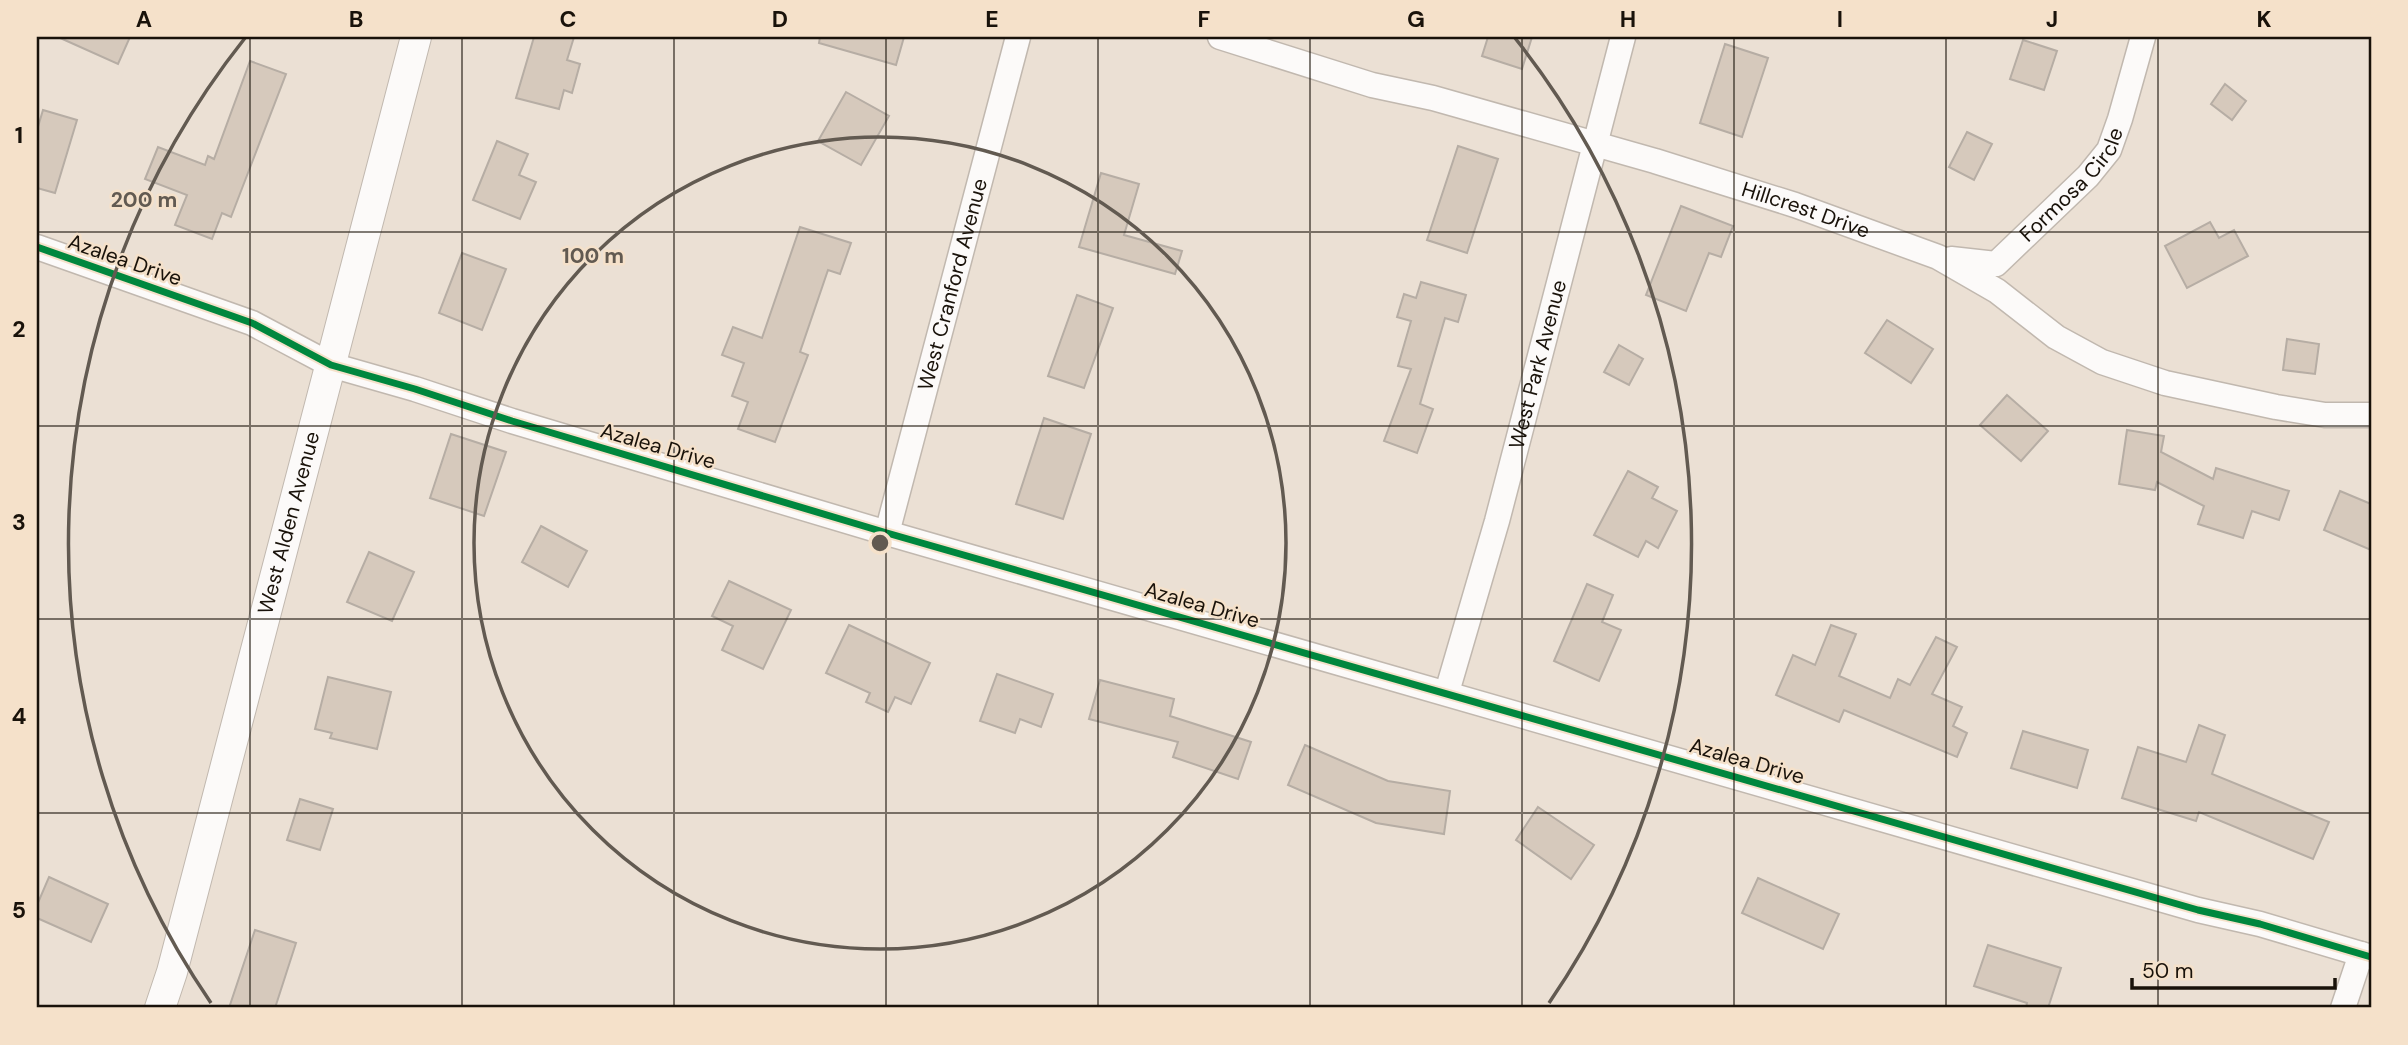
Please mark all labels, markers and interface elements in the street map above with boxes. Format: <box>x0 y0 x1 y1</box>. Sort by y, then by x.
text: A <box>136 4 152 34</box>
text: B <box>349 4 363 34</box>
text: C <box>560 4 576 34</box>
text: D <box>772 4 788 34</box>
text: E <box>985 4 999 34</box>
text: F <box>1198 4 1211 34</box>
text: G <box>1407 4 1425 34</box>
text: H <box>1620 4 1636 34</box>
text: I <box>1837 4 1843 34</box>
text: J <box>2046 4 2058 34</box>
text: K <box>2256 4 2272 34</box>
text: 1 <box>15 120 23 150</box>
street label: Formosa Circle <box>2014 124 2130 248</box>
street label: West Cranford Avenue <box>911 175 994 394</box>
street label: Hillcrest Drive <box>1738 175 1874 245</box>
text: 200 m <box>111 186 177 214</box>
street label: Azalea Drive <box>64 227 186 293</box>
text: 100 m <box>562 242 624 270</box>
street label: West Park Avenue <box>1502 277 1573 452</box>
text: 2 <box>12 314 26 344</box>
street label: Azalea Drive <box>597 416 719 476</box>
street label: West Alden Avenue <box>251 428 326 617</box>
text: 3 <box>12 507 26 537</box>
centre of rings <box>868 531 892 555</box>
street label: Azalea Drive <box>1141 575 1263 635</box>
text: 4 <box>12 701 27 731</box>
street label: Azalea Drive <box>1686 731 1808 791</box>
text: 5 <box>12 895 26 925</box>
scale bar <box>2132 947 2334 991</box>
text: 50 m <box>2142 957 2193 985</box>

